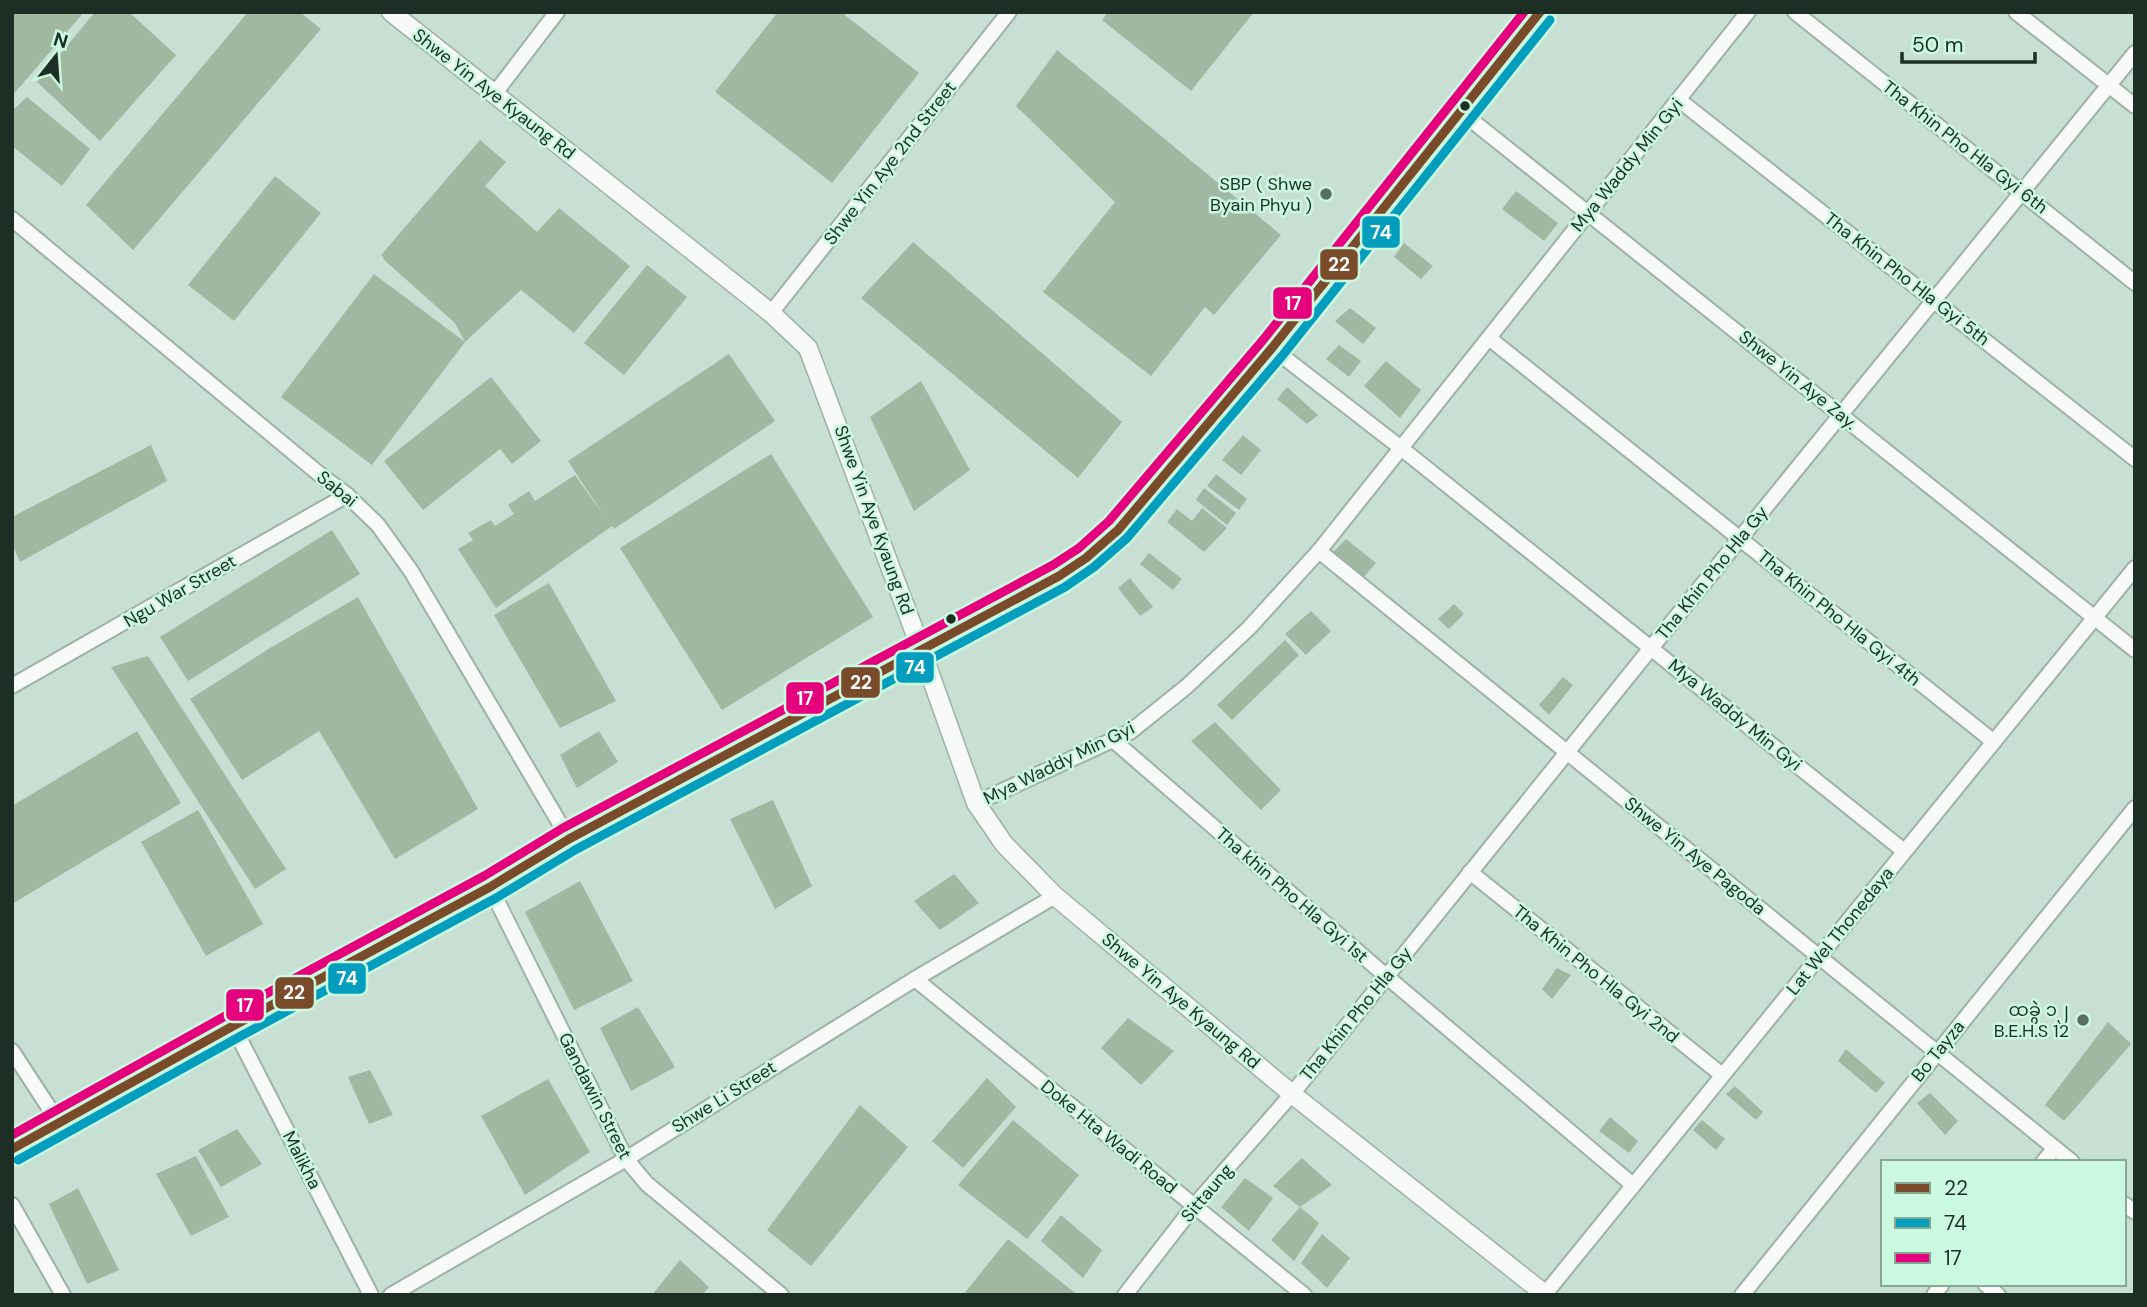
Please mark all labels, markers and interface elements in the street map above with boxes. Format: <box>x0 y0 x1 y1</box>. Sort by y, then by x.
north arrow <box>21 21 91 91</box>
scale bar <box>1902 21 2035 65</box>
street label: Shwe Yin Aye Kyaung Rd <box>408 23 580 165</box>
text: N <box>51 26 71 54</box>
text: 50 m <box>1912 31 1963 59</box>
street label: Tha Khin Pho Hla Gyi 6th <box>1877 75 2053 219</box>
street label: Shwe Yin Aye 2nd Street <box>818 76 962 250</box>
street label: Mya Waddy Min Gyi <box>1566 93 1688 237</box>
unlabelled marker <box>1458 99 1472 113</box>
place label: SBP ( Shwe Byain Phyu ) <box>1210 172 1312 217</box>
marker: SBP ( Shwe Byain Phyu ) <box>1318 186 1334 202</box>
street label: Tha Khin Pho Hla Gyi 5th <box>1819 207 1995 351</box>
line badge: 74 <box>1361 215 1401 249</box>
text: 74 <box>1370 220 1392 245</box>
line badge: 22 <box>1319 248 1359 281</box>
text: 22 <box>1328 252 1350 277</box>
line badge: 17 <box>1272 286 1313 320</box>
text: 17 <box>1284 291 1302 316</box>
street label: Shwe Yin Aye Zay. <box>1734 325 1862 435</box>
street label: Shwe Yin Aye Kyaung Rd <box>829 422 919 618</box>
street label: Sabai <box>312 465 362 513</box>
street label: Tha Khin Pho Hla Gy <box>1650 501 1774 645</box>
street label: Tha Khin Pho Hla Gyi 4th <box>1752 545 1926 691</box>
street label: Ngu War Street <box>119 549 241 633</box>
unlabelled marker <box>944 612 958 626</box>
line badge: 74 <box>895 651 935 684</box>
street label: Mya Waddy Min Gyi <box>1663 654 1807 776</box>
text: 74 <box>904 655 926 680</box>
line badge: 22 <box>840 666 881 699</box>
text: 22 <box>850 670 872 695</box>
line badge: 17 <box>785 681 825 715</box>
text: 17 <box>796 686 814 711</box>
street label: Mya Waddy Min Gyi <box>979 716 1139 810</box>
street label: Shwe Yin Aye Pagoda <box>1619 791 1771 921</box>
street label: Tha khin Pho Hla Gyi 1st <box>1211 822 1373 968</box>
street label: Lat Wel Thonedaya <box>1781 862 1899 1000</box>
street label: Tha Khin Pho Hla Gyi 2nd <box>1508 899 1684 1049</box>
street label: Shwe Yin Aye Kyaung Rd <box>1097 928 1265 1074</box>
street label: Tha Khin Pho Hla Gy <box>1294 942 1418 1086</box>
line badge: 74 <box>327 962 367 995</box>
text: 74 <box>336 966 358 991</box>
line badge: 22 <box>274 976 315 1010</box>
text: 22 <box>283 980 305 1005</box>
line badge: 17 <box>225 988 265 1022</box>
text: 17 <box>236 993 254 1018</box>
place label: ထခွဲ ၁၂ B.E.H.S 12 <box>1994 998 2069 1043</box>
marker: ထခွဲ ၁၂ B.E.H.S 12 <box>2075 1012 2091 1028</box>
street label: Bo Tayza <box>1906 1015 1970 1087</box>
street label: Gandawin Street <box>553 1029 637 1163</box>
street label: Shwe Li Street <box>667 1055 781 1139</box>
street label: Doke Hta Wadi Road <box>1036 1074 1182 1200</box>
street label: Malikha <box>277 1127 327 1193</box>
street label: Sittaung <box>1176 1159 1238 1227</box>
legend <box>1881 1160 2126 1286</box>
text: 22 <box>1944 1174 1968 1202</box>
text: 74 <box>1944 1209 1967 1237</box>
text: 17 <box>1944 1244 1962 1272</box>

